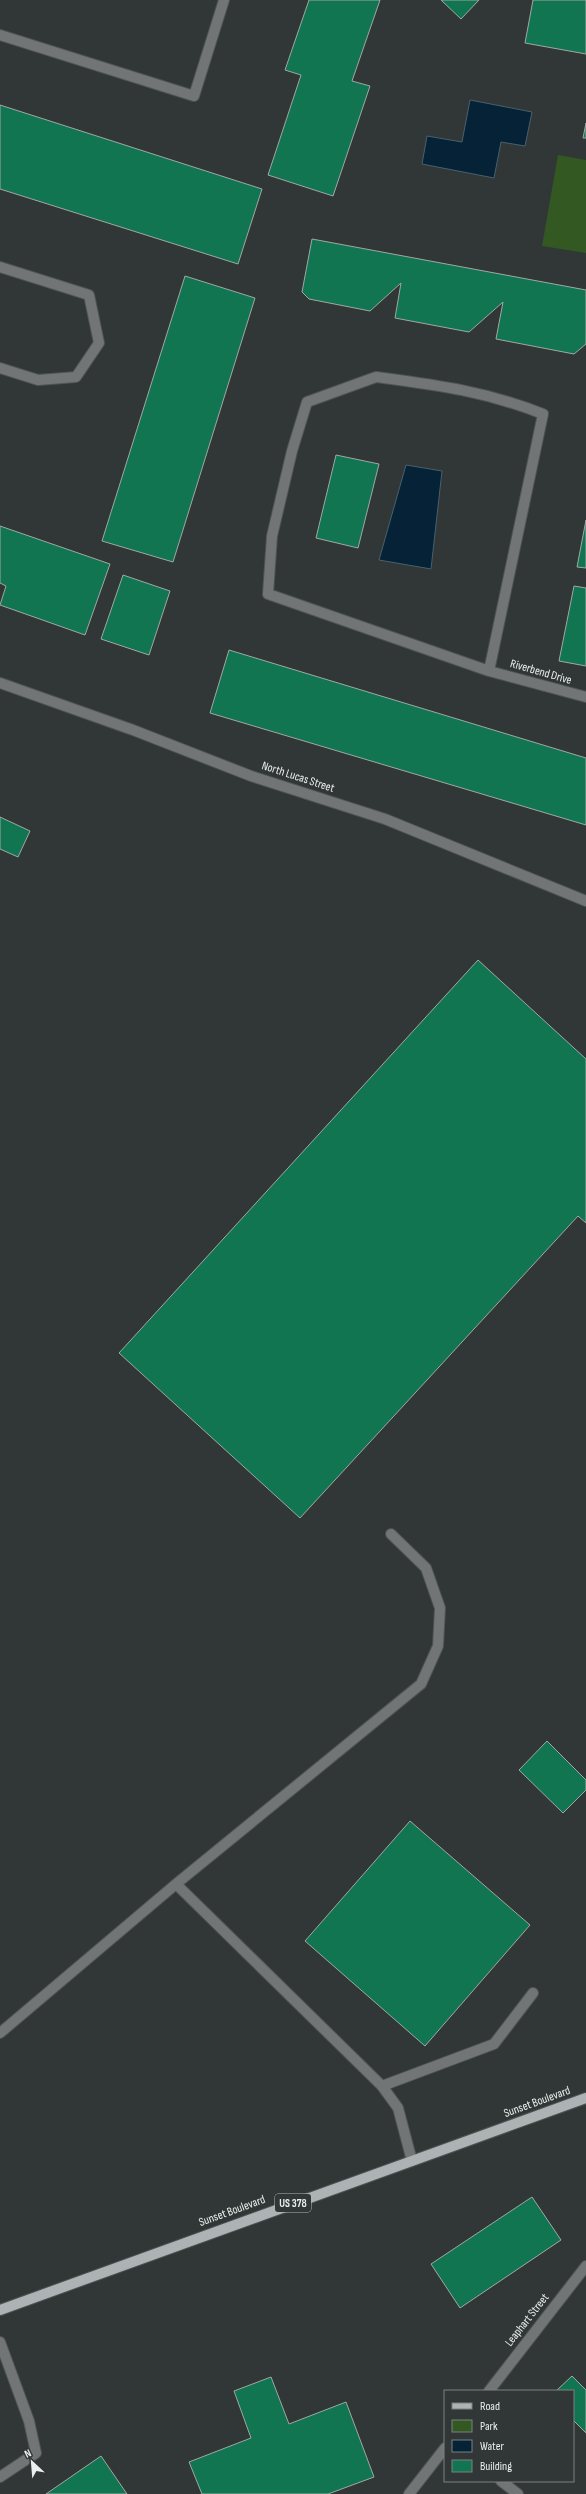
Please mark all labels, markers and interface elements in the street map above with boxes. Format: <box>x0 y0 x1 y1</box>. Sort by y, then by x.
street label: Riverbend Drive <box>508 656 574 688</box>
street label: North Lucas Street <box>260 758 337 796</box>
street label: Sunset Boulevard <box>502 2083 572 2121</box>
street label: Sunset Boulevard <box>197 2192 267 2230</box>
road number: US 378 <box>275 2194 311 2212</box>
street label: Leaphart Street <box>502 2290 552 2349</box>
legend <box>444 2390 574 2482</box>
text: Road <box>480 2399 500 2414</box>
text: Park <box>480 2419 498 2434</box>
text: Water <box>480 2439 504 2454</box>
north arrow <box>12 2442 52 2482</box>
text: N <box>22 2446 33 2461</box>
text: Building <box>480 2459 512 2474</box>

